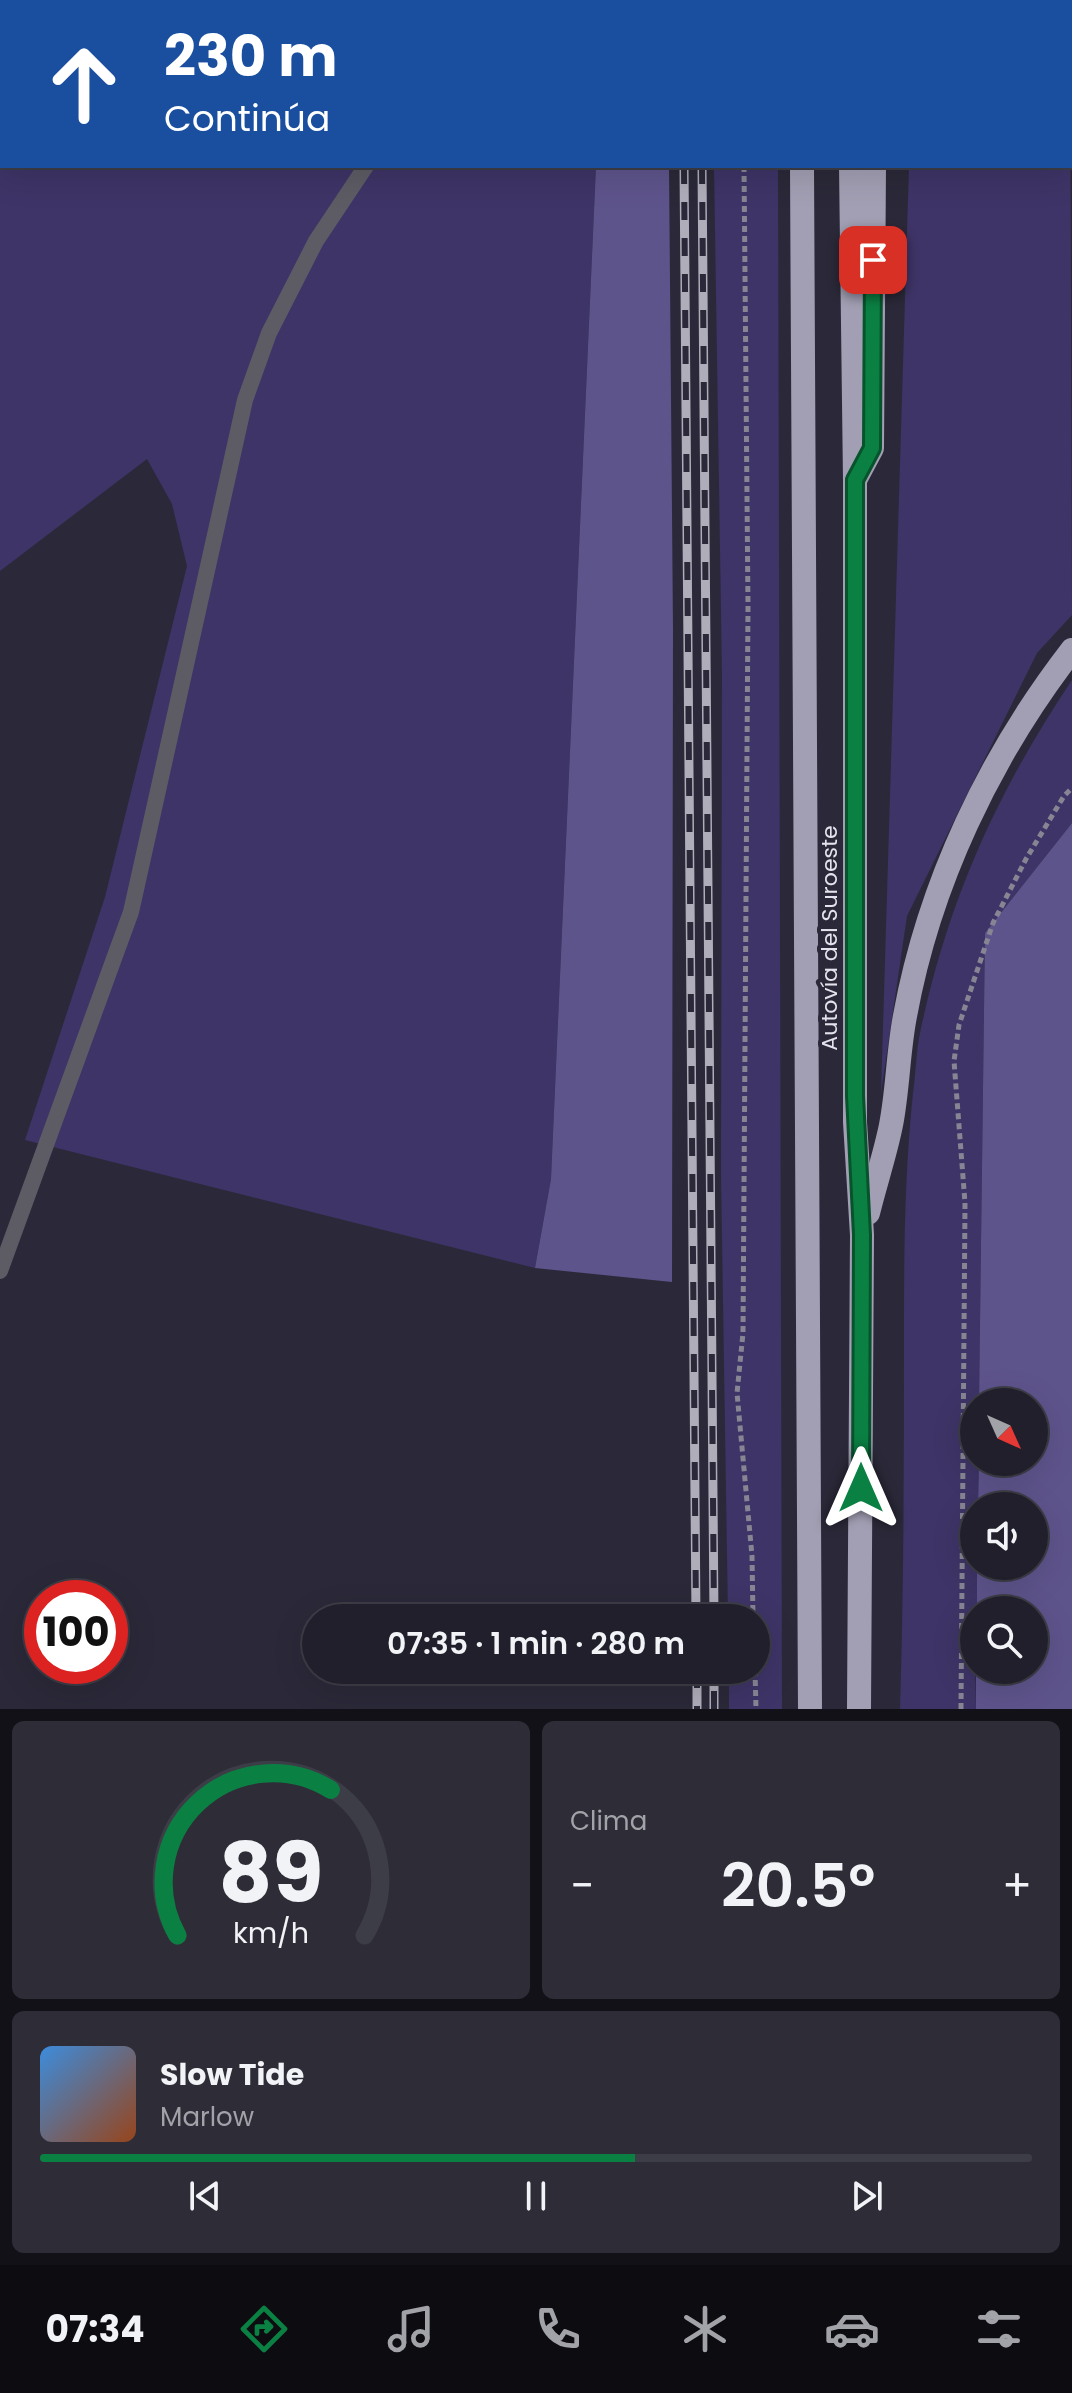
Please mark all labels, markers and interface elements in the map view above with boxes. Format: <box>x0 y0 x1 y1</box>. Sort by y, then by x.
text: 230 m <box>164 17 338 96</box>
icon: ahead <box>32 32 136 136</box>
text: Continúa <box>164 93 330 144</box>
pin <box>839 226 907 294</box>
icon: arrive <box>851 238 895 282</box>
street label: Autovía del Suroeste <box>814 825 845 1051</box>
north arrow <box>960 1388 1048 1476</box>
map controls <box>960 1388 1048 1684</box>
position arrow <box>819 1446 903 1530</box>
button: sound <box>960 1492 1048 1580</box>
speed limit sign: 100 <box>24 1580 128 1684</box>
button: search <box>960 1596 1048 1684</box>
text: 07:35 · 1 min · 280 m <box>387 1622 685 1665</box>
text: Clima <box>570 1803 647 1839</box>
text: 89 <box>218 1815 324 1931</box>
text: 20.5° <box>721 1844 875 1928</box>
text: − <box>570 1855 594 1916</box>
text: + <box>1002 1855 1032 1916</box>
text: km/h <box>233 1913 309 1953</box>
text: Slow Tide <box>160 2053 304 2096</box>
text: Marlow <box>160 2099 254 2135</box>
icon: previous <box>183 2174 227 2218</box>
icon: pause <box>514 2174 558 2218</box>
icon: next <box>845 2174 889 2218</box>
icon: directions <box>236 2301 292 2357</box>
icon: music <box>383 2301 439 2357</box>
icon: phone <box>530 2301 586 2357</box>
icon: climate <box>677 2301 733 2357</box>
icon: car <box>824 2301 880 2357</box>
icon: filters <box>971 2301 1027 2357</box>
text: 07:34 <box>45 2304 145 2355</box>

